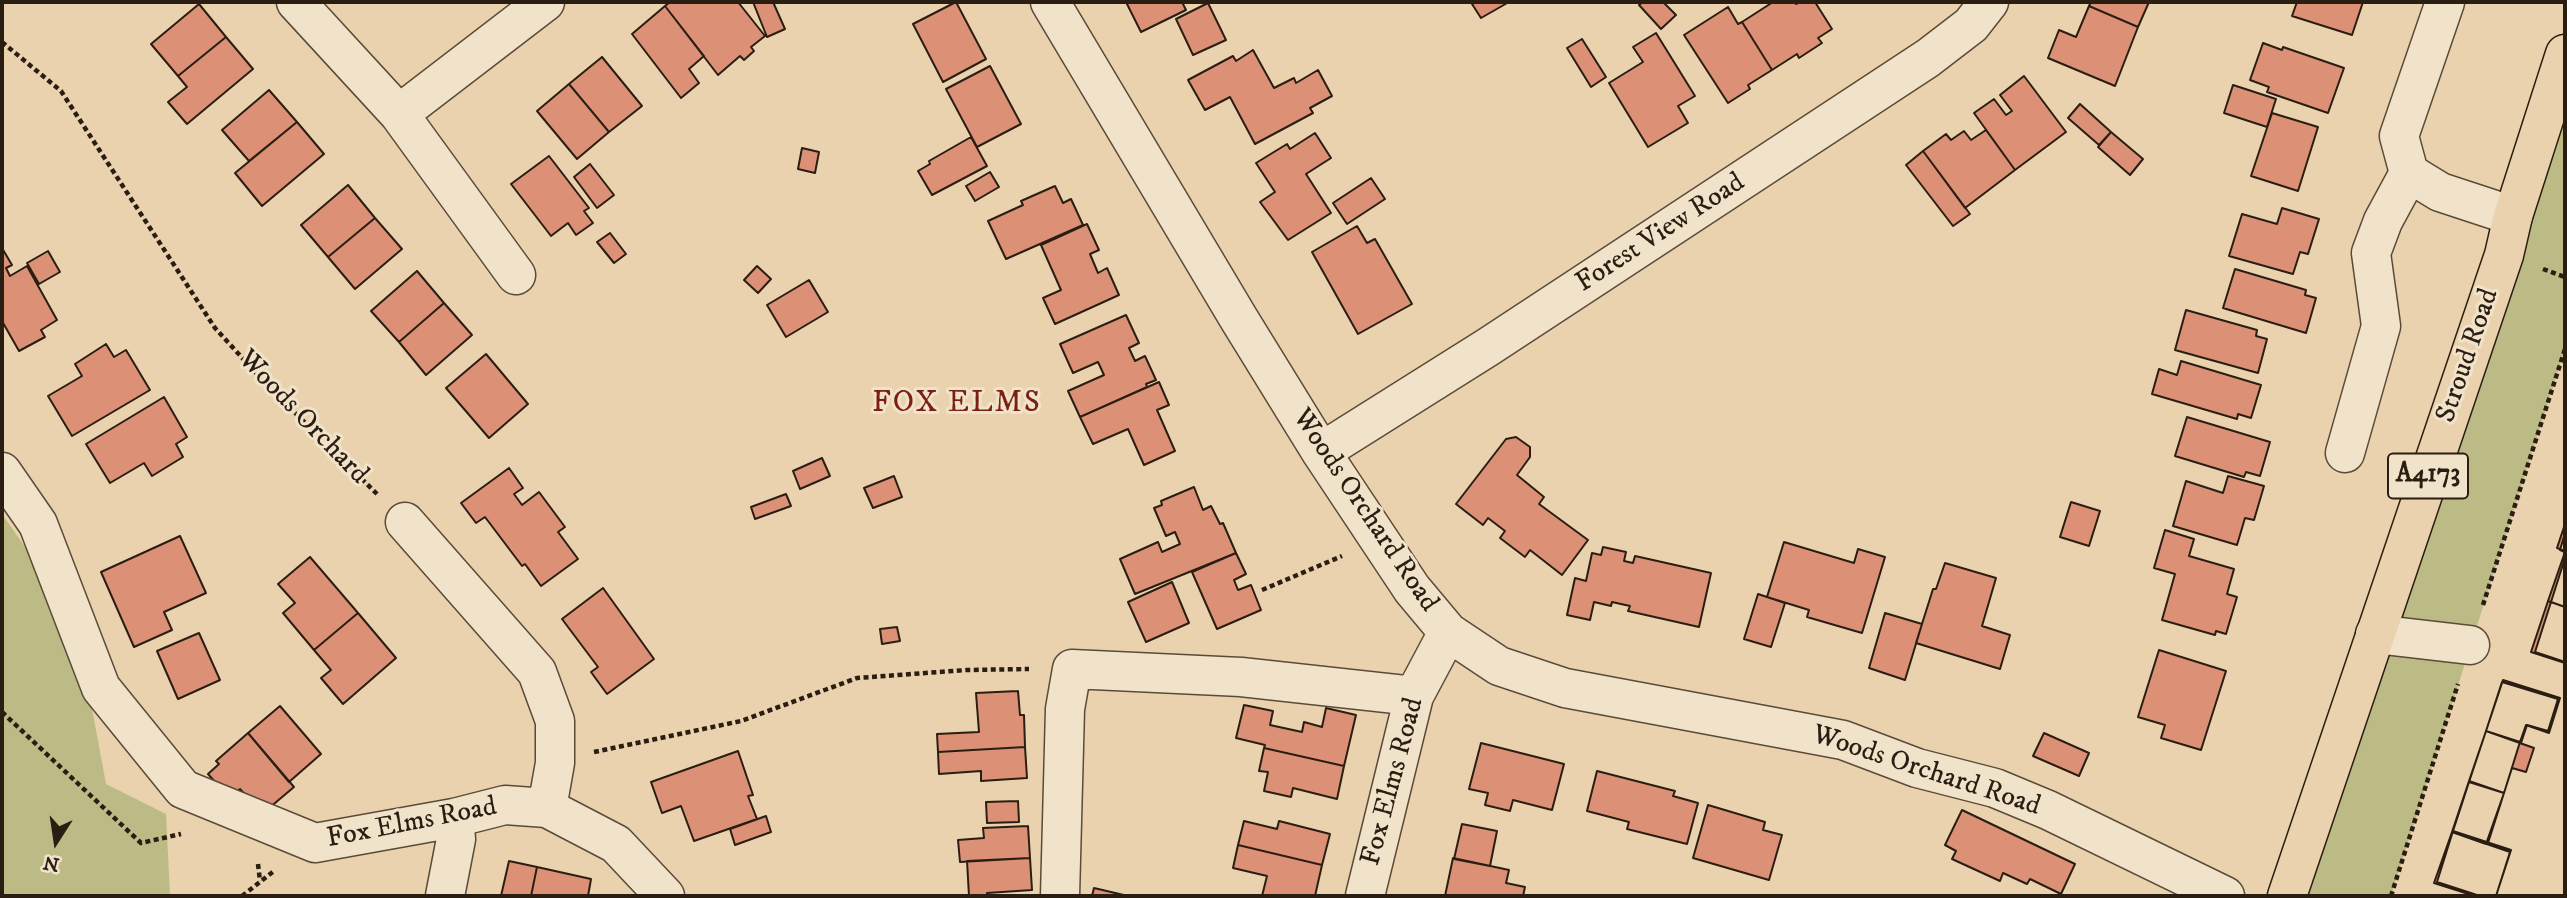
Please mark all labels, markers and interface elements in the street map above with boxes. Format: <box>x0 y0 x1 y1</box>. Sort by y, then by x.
street label: Forest View Road <box>1570 167 1752 301</box>
street label: Stroud Road <box>2430 285 2508 427</box>
street label: Woods Orchard <box>230 344 374 492</box>
district label: FOX ELMS <box>873 387 1041 423</box>
street label: Woods Orchard Road <box>1284 403 1444 619</box>
road number: A4173 <box>2388 454 2468 498</box>
street label: Fox Elms Road <box>1355 694 1433 870</box>
street label: Woods Orchard Road <box>1808 719 2044 825</box>
street label: Fox Elms Road <box>324 791 500 857</box>
north arrow <box>21 807 91 877</box>
text: N <box>42 850 62 876</box>

